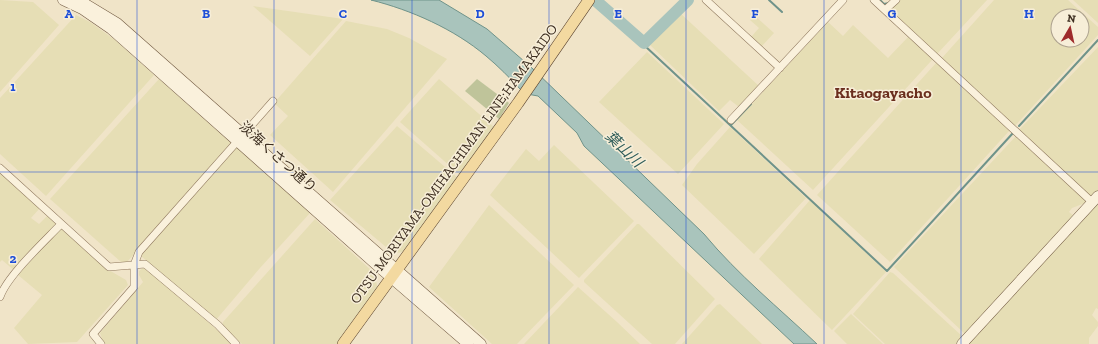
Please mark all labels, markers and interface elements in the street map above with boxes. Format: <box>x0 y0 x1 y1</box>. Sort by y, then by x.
text: A <box>65 6 74 21</box>
text: B <box>202 6 210 21</box>
text: C <box>339 6 347 21</box>
text: D <box>475 6 485 21</box>
text: E <box>614 6 622 21</box>
text: F <box>751 6 759 21</box>
text: G <box>888 6 897 21</box>
text: H <box>1024 6 1034 21</box>
north arrow <box>1050 8 1090 48</box>
text: N <box>1066 12 1077 26</box>
street label: OTSU-MORIYAMA-OMIHACHIMAN LINE;HAMAKAIDO <box>347 21 561 307</box>
text: 1 <box>10 79 16 94</box>
district label: Kitaogayacho <box>834 83 932 102</box>
street label: 淡海くさつ通り <box>236 118 320 196</box>
water label: 葉山川 <box>602 127 648 172</box>
text: 2 <box>10 251 17 266</box>

